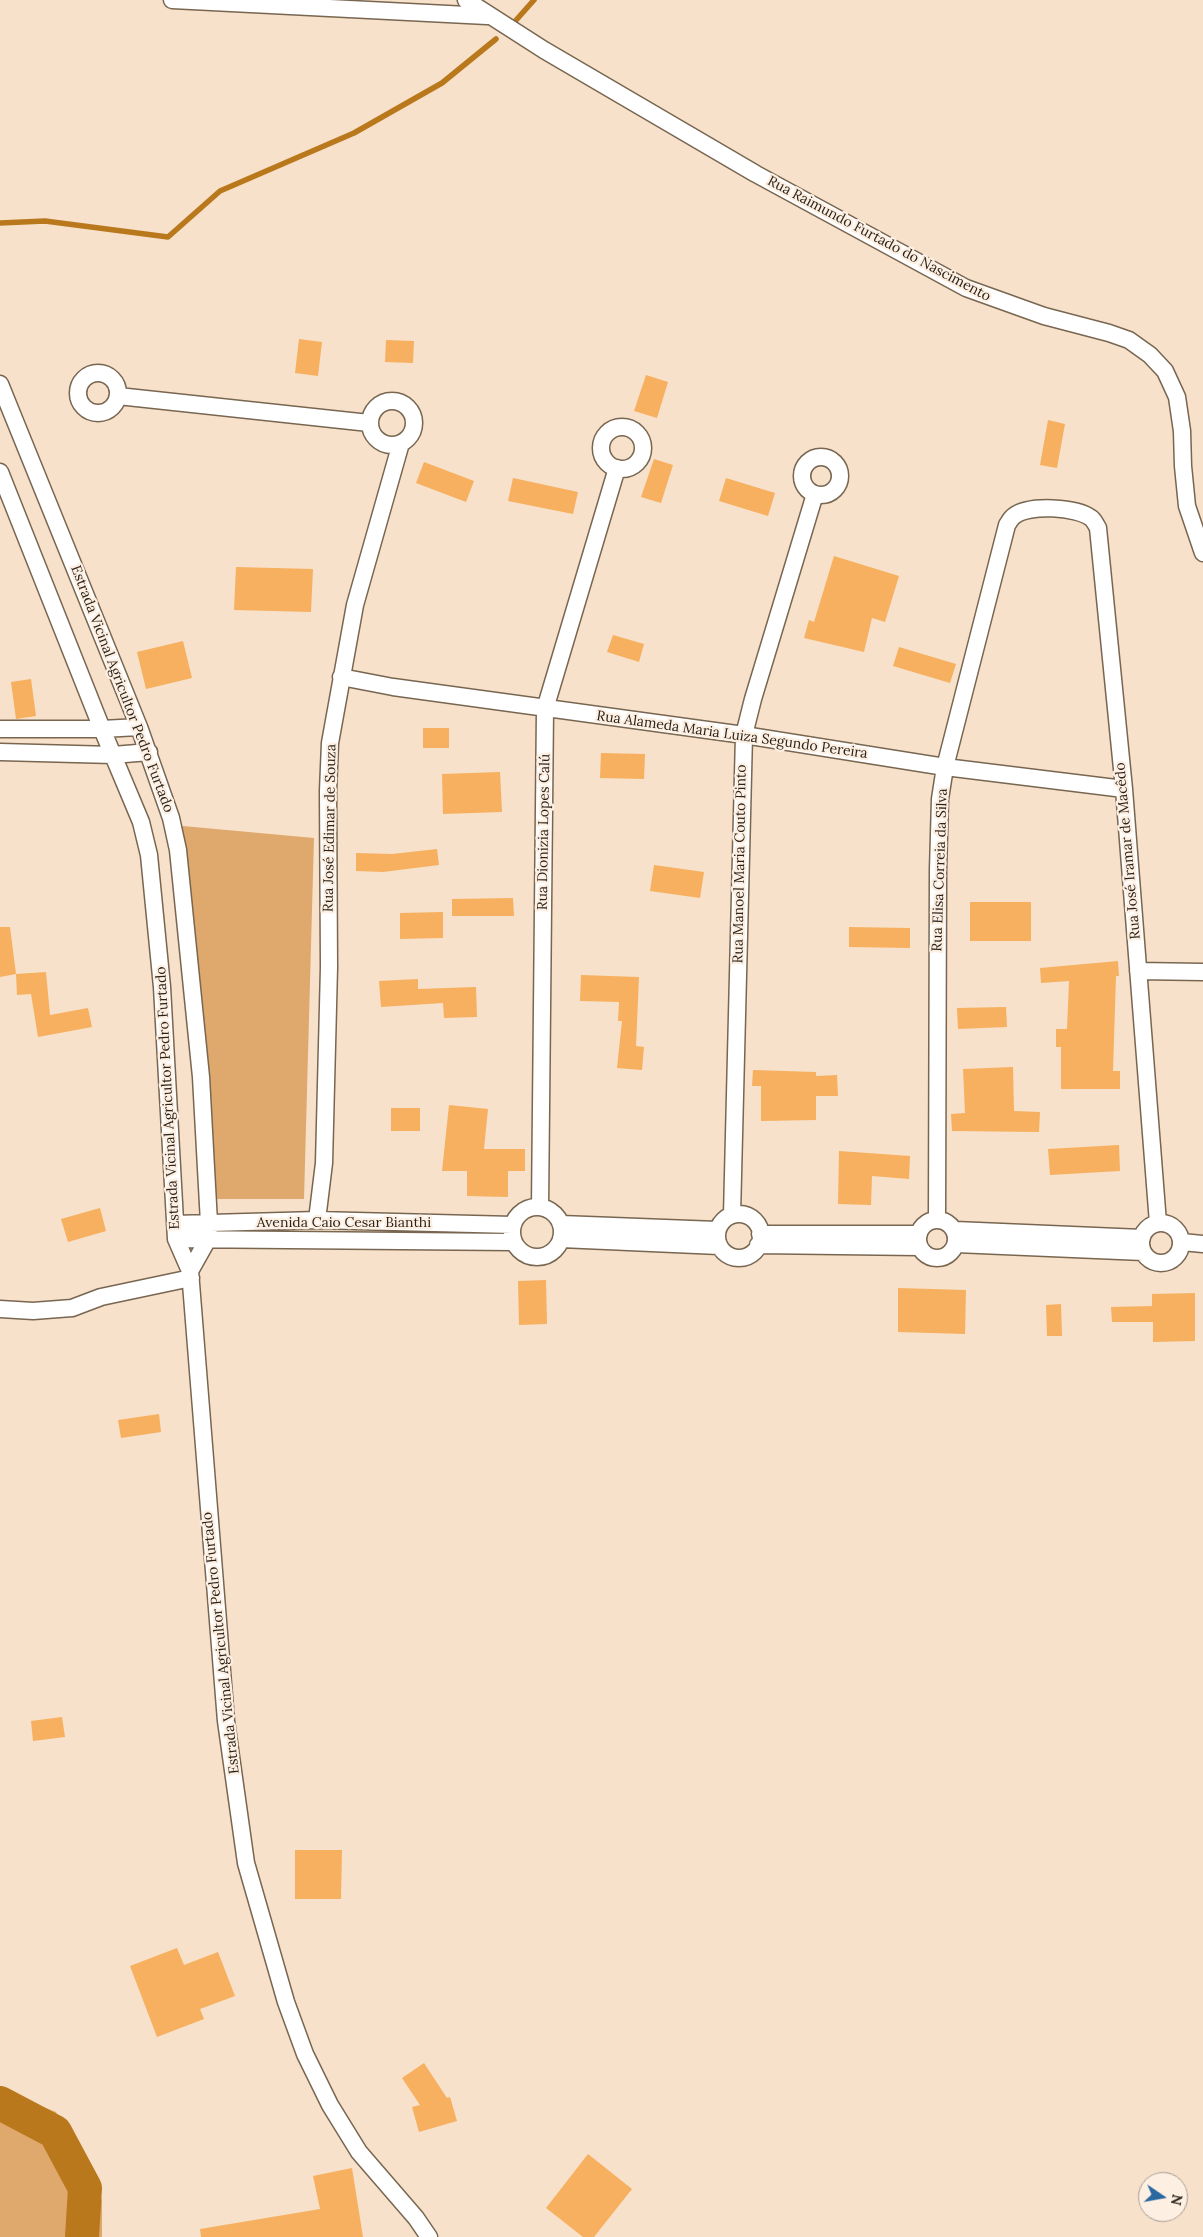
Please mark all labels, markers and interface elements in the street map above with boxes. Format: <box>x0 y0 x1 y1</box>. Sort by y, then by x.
street label: Rua Raimundo Furtado do Nascimento <box>764 173 994 305</box>
street label: Estrada Vicinal Agricultor Pedro Furtado <box>67 563 177 815</box>
street label: Rua Alameda Maria Luiza Segundo Pereira <box>595 708 869 762</box>
street label: Rua José Edimar de Souza <box>320 744 340 912</box>
street label: Rua Dionizia Lopes Calú <box>534 754 554 910</box>
street label: Rua José Iramar de Macêdo <box>1112 762 1144 940</box>
street label: Rua Manoel Maria Couto Pinto <box>730 764 750 964</box>
street label: Rua Elisa Correia da Silva <box>929 788 951 952</box>
street label: Estrada Vicinal Agricultor Pedro Furtado <box>153 966 183 1230</box>
street label: Avenida Caio Cesar Bianthi <box>257 1215 431 1231</box>
street label: Estrada Vicinal Agricultor Pedro Furtado <box>199 1511 243 1775</box>
north arrow <box>1138 2172 1188 2222</box>
text: N <box>1167 2193 1187 2207</box>

